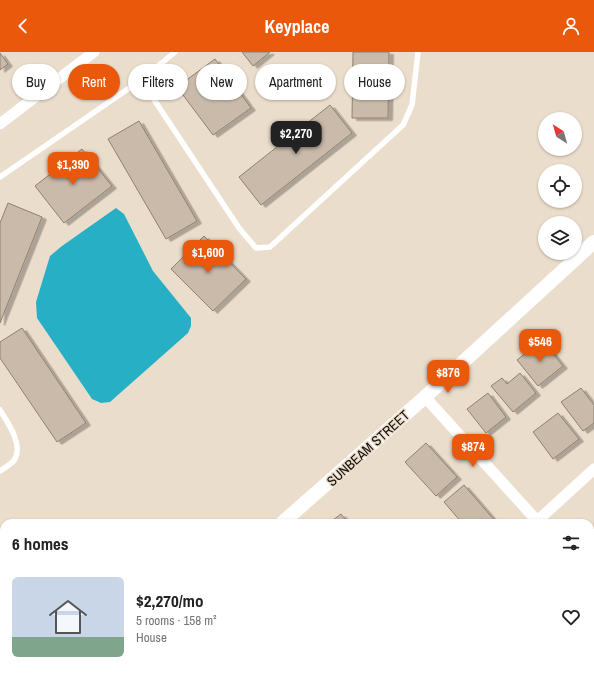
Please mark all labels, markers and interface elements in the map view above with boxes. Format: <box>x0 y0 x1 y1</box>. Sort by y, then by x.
text: Keyplace <box>265 14 329 39</box>
icon: back <box>12 15 34 37</box>
icon: person <box>560 15 582 37</box>
chip: Buy <box>12 64 60 100</box>
chip: Rent <box>68 64 120 100</box>
chip: Filters <box>128 64 188 100</box>
chip: New <box>196 64 247 100</box>
chip: Apartment <box>255 64 336 100</box>
chip: House <box>344 64 405 100</box>
north arrow <box>538 112 582 156</box>
map controls <box>538 112 582 260</box>
pin: $2,270 <box>263 121 329 155</box>
text: $2,270 <box>280 125 312 142</box>
pin: $1,390 <box>40 152 106 186</box>
text: $1,390 <box>57 156 89 173</box>
button: locate <box>538 164 582 208</box>
button: layers <box>538 216 582 260</box>
pin: $1,600 <box>175 240 241 274</box>
text: $1,600 <box>192 244 224 261</box>
pin: $546 <box>516 329 564 363</box>
text: $546 <box>528 333 552 350</box>
pin: $876 <box>424 360 472 394</box>
text: $876 <box>436 364 460 381</box>
street label: SUNBEAM STREET <box>323 406 413 490</box>
pin: $874 <box>449 434 497 468</box>
text: $874 <box>461 438 485 455</box>
text: 6 homes <box>12 532 69 555</box>
icon: filters <box>560 532 582 554</box>
text: $2,270/mo <box>136 589 203 612</box>
icon: home <box>44 593 92 641</box>
icon: heart <box>560 606 582 628</box>
text: 5 rooms · 158 m² <box>136 612 217 629</box>
text: House <box>136 629 167 646</box>

